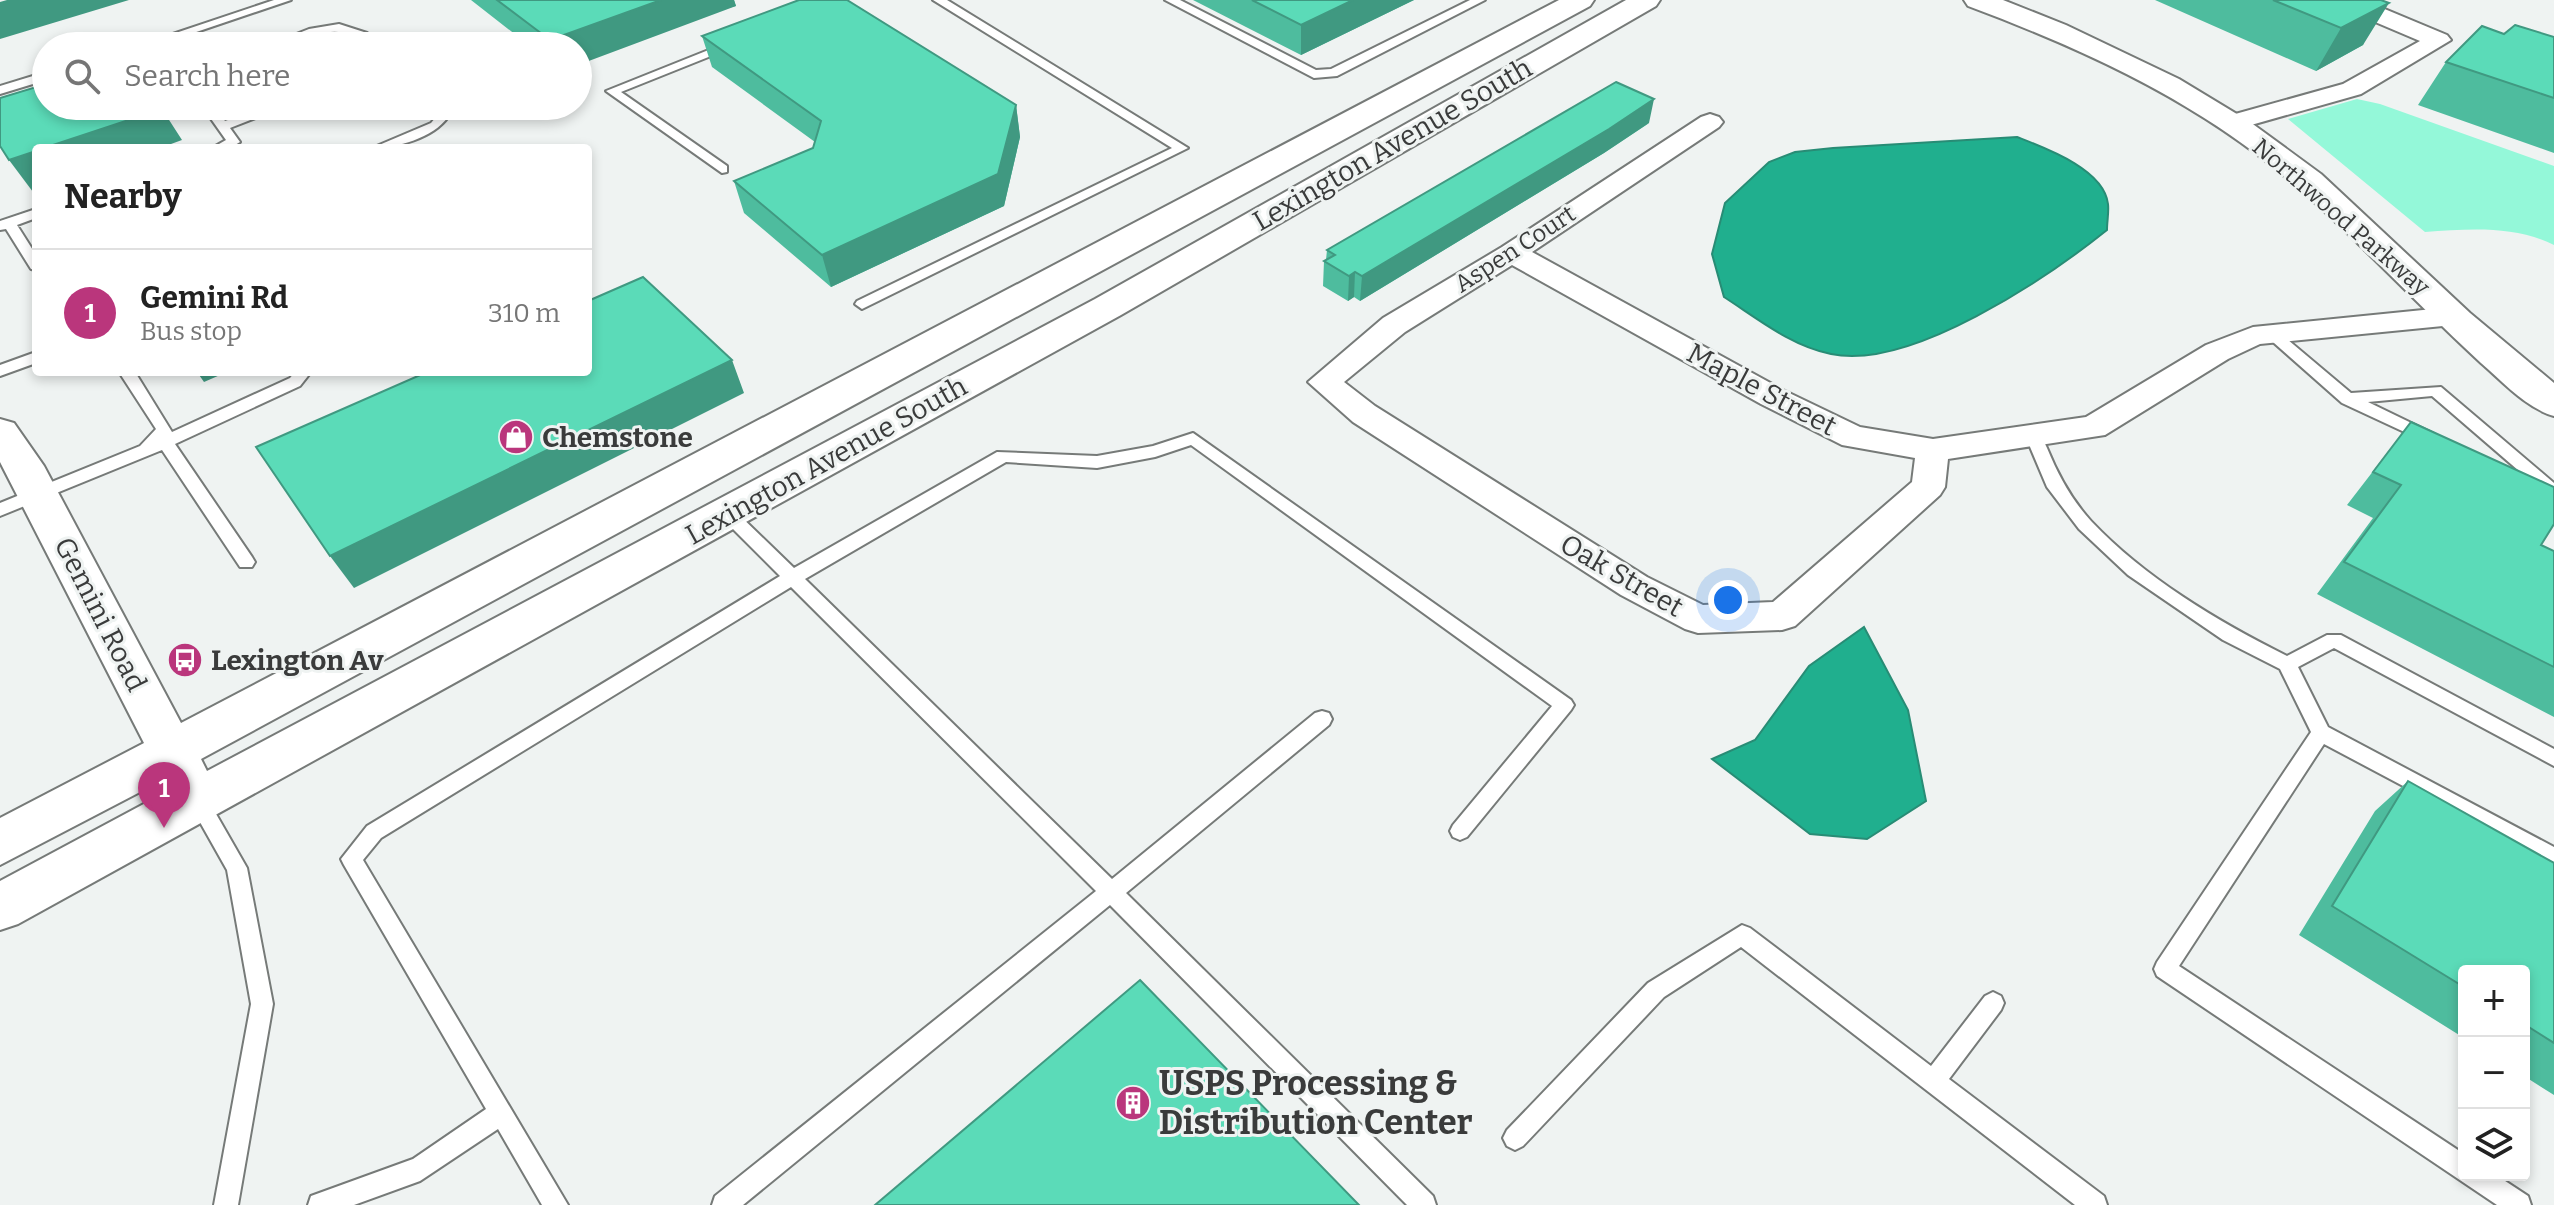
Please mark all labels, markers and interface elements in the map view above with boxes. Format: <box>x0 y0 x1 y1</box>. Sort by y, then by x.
search box <box>32 32 592 120</box>
street label: Lexington Avenue South <box>1247 51 1538 238</box>
icon: search <box>60 54 104 98</box>
text: Search here <box>124 58 291 94</box>
street label: Northwood Parkway <box>2247 133 2435 302</box>
text: Nearby <box>64 176 182 217</box>
street label: Aspen Court <box>1449 199 1581 298</box>
text: Gemini Rd <box>140 280 288 316</box>
text: 1 <box>84 298 96 329</box>
text: 310 m <box>488 298 560 329</box>
text: Bus stop <box>140 316 242 347</box>
street label: Maple Street <box>1681 336 1842 443</box>
street label: Lexington Avenue South <box>680 369 973 552</box>
shop icon: Chemstone <box>497 418 535 456</box>
place label: Chemstone <box>542 421 693 454</box>
street label: Oak Street <box>1555 527 1689 624</box>
street label: Gemini Road <box>48 532 153 697</box>
your location <box>1708 580 1748 620</box>
bus stop icon: Lexington Av <box>166 641 204 679</box>
place label: Lexington Av <box>211 644 384 677</box>
pin: 1 <box>138 762 190 828</box>
map controls <box>2458 965 2530 1181</box>
button: + <box>2458 965 2530 1037</box>
button: − <box>2458 1037 2530 1109</box>
place label: USPS Processing & Distribution Center <box>1159 1063 1473 1143</box>
building icon: USPS Processing & Distribution Center <box>1114 1084 1152 1122</box>
button: layers <box>2458 1109 2530 1181</box>

